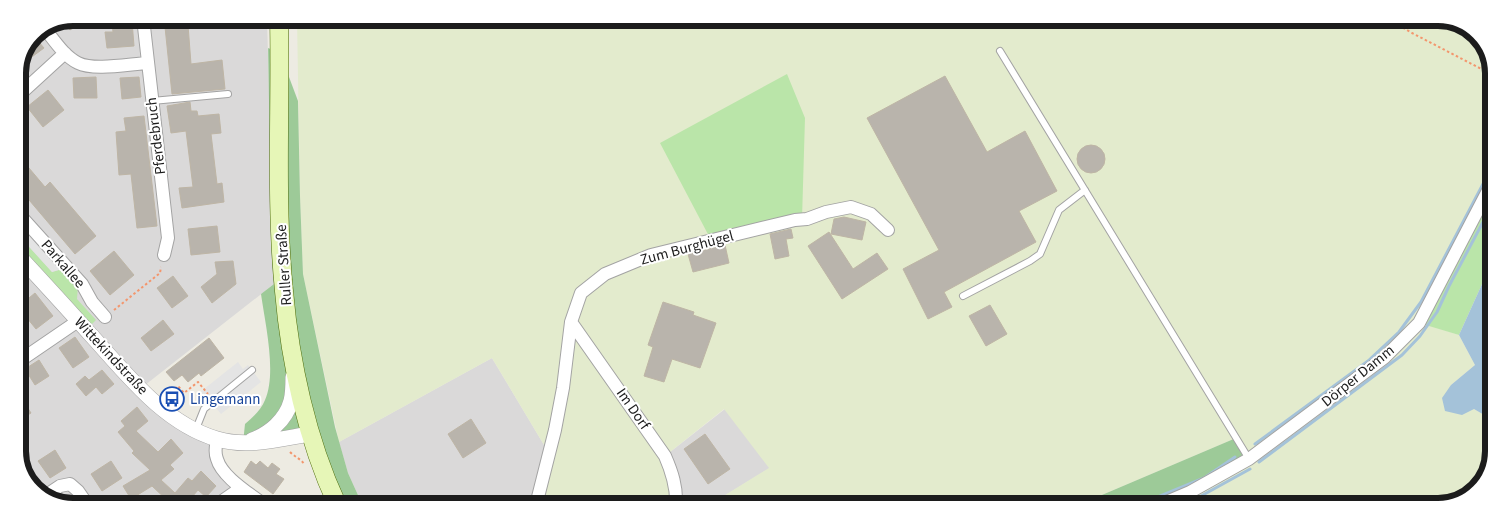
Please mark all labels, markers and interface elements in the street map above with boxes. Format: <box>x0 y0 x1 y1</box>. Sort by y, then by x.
street label: Pferdebruch <box>141 96 171 176</box>
street label: Ruller Straße <box>271 224 297 306</box>
street label: Zum Burghügel <box>638 225 736 271</box>
street label: Parkallee <box>36 235 90 293</box>
street label: Wittekindstraße <box>69 312 153 400</box>
street label: Dörper Damm <box>1317 340 1399 412</box>
street label: Im Dorf <box>611 384 655 434</box>
bus stop icon: Lingemann <box>159 386 185 412</box>
place label: Lingemann <box>190 389 260 410</box>

